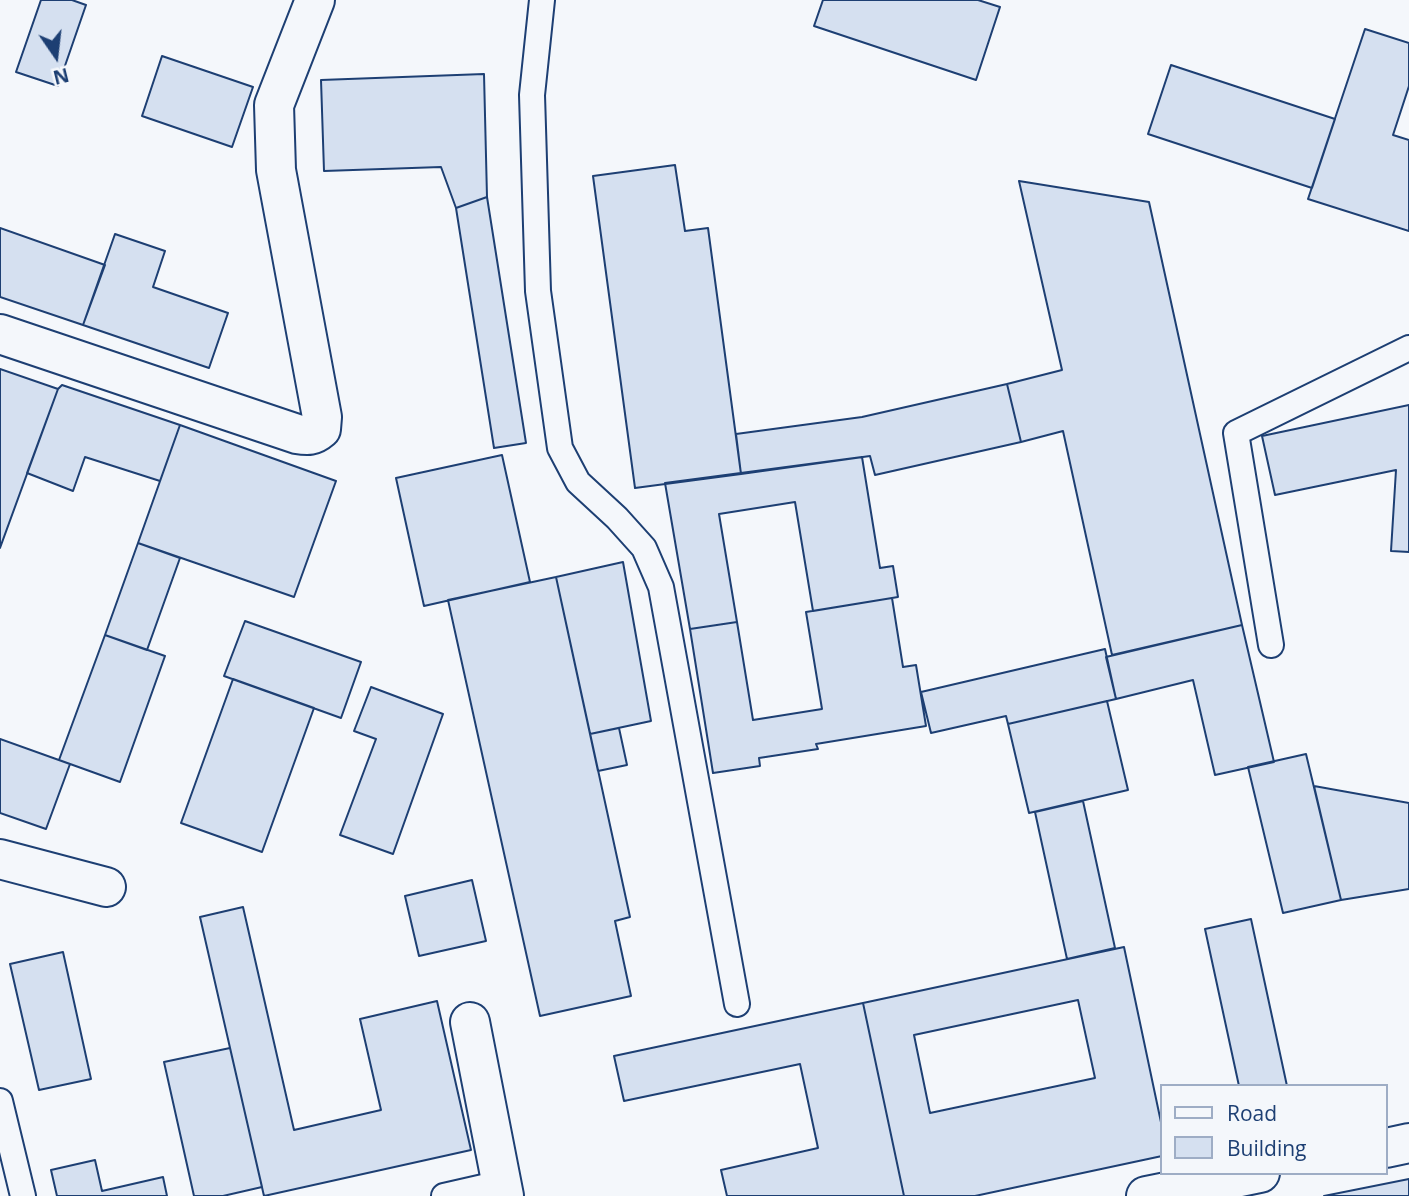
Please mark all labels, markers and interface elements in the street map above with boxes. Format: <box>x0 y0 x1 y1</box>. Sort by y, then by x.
north arrow <box>21 21 91 91</box>
text: N <box>50 62 72 91</box>
legend <box>1160 1084 1388 1175</box>
text: Road <box>1227 1099 1277 1127</box>
text: Building <box>1227 1134 1306 1162</box>

